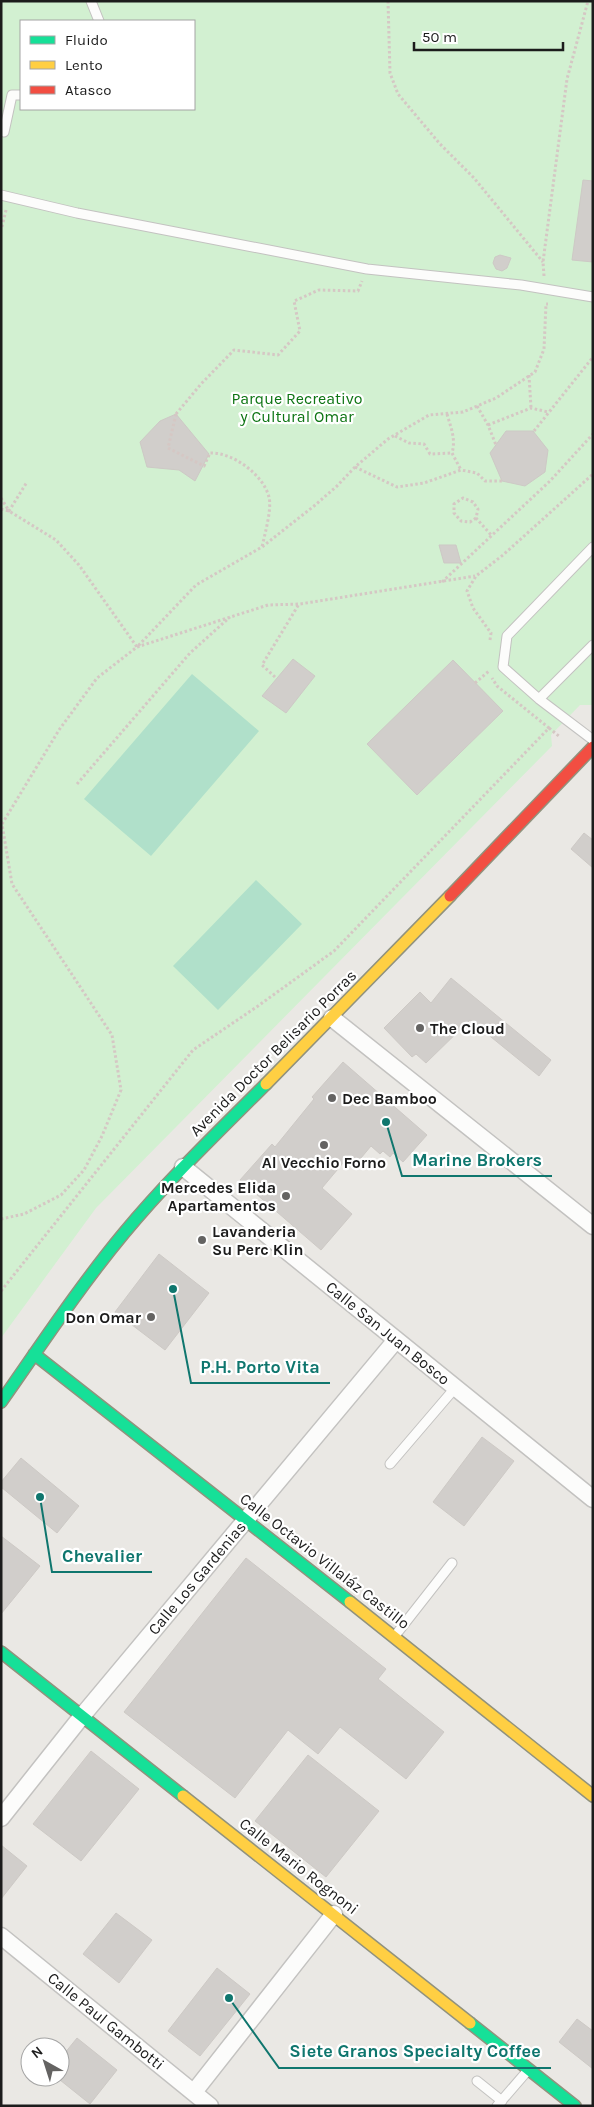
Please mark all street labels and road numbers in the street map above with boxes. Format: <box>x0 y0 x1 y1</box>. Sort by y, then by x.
street label: Avenida Doctor Belisario Porras <box>186 966 360 1140</box>
street label: Calle San Juan Bosco <box>322 1277 454 1389</box>
street label: Calle Octavio Villaláz Castillo <box>236 1489 414 1633</box>
street label: Calle Los Gardenias <box>144 1517 250 1639</box>
street label: Calle Mario Rognoni <box>236 1814 362 1918</box>
street label: Calle Paul Gambotti <box>44 1968 168 2074</box>

